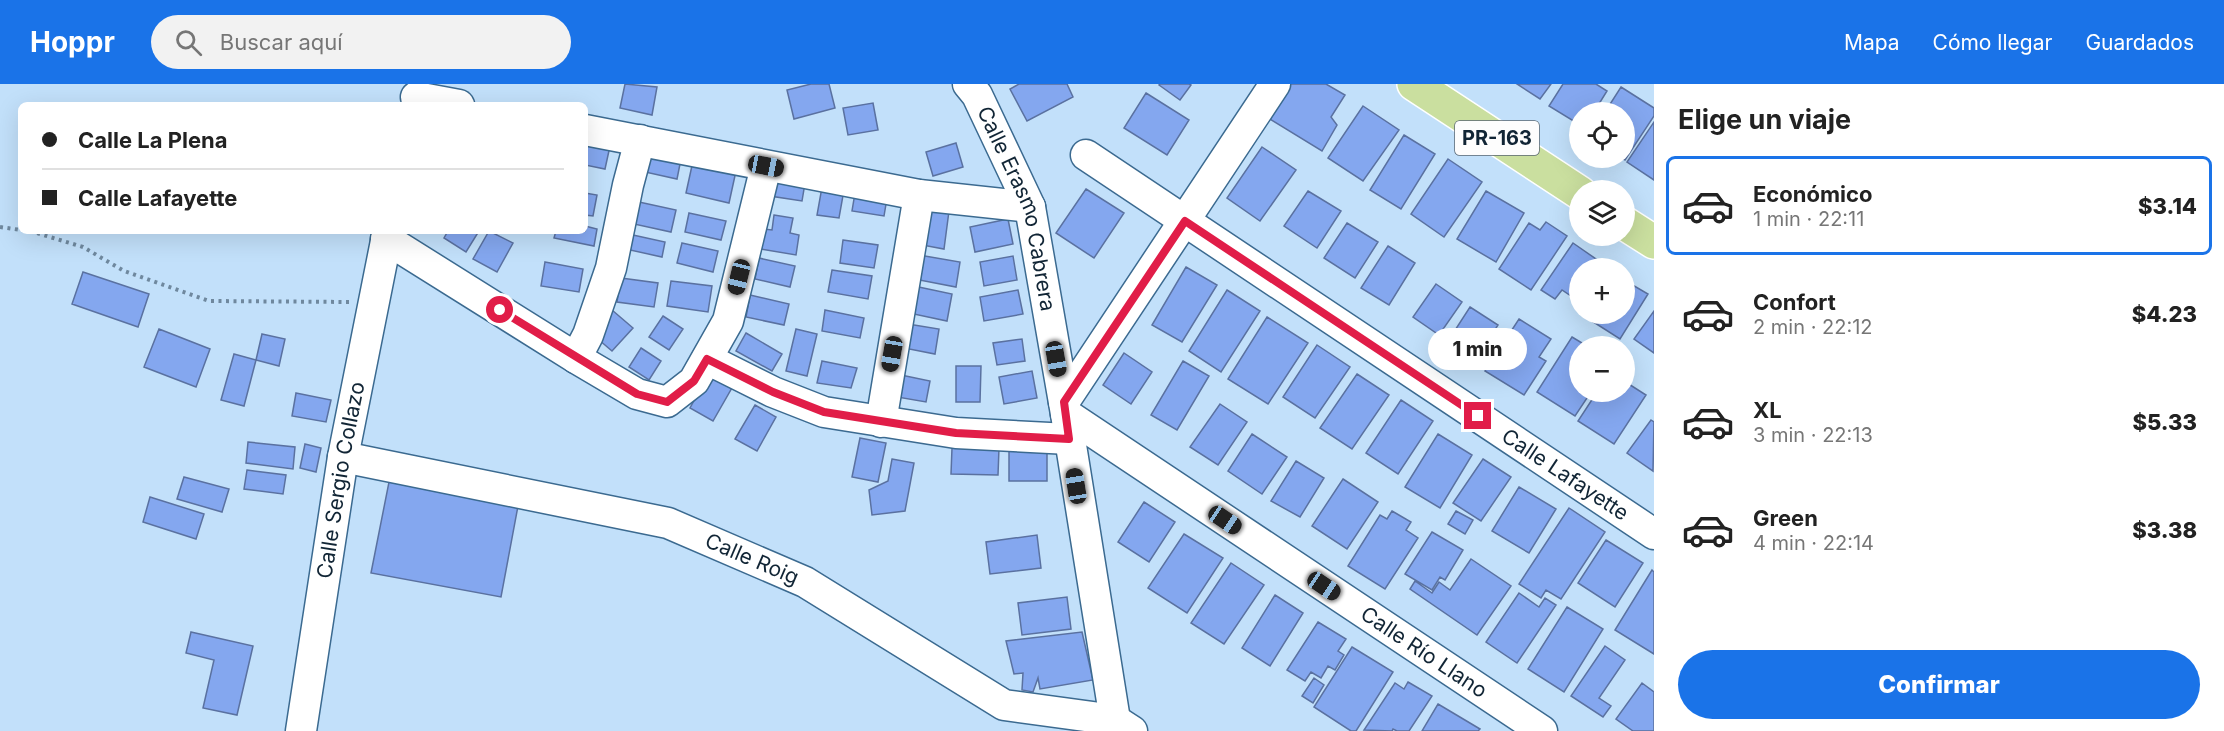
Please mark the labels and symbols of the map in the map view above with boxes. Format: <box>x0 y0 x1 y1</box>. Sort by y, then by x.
street label: Calle Erasmo Cabrera <box>972 102 1061 313</box>
road number: PR-163 <box>1455 121 1539 155</box>
car <box>747 154 785 178</box>
car <box>726 257 752 297</box>
route start <box>486 296 513 323</box>
callout: 1 min <box>1428 329 1528 371</box>
car <box>880 335 904 373</box>
car <box>1044 340 1068 378</box>
street label: Calle Sergio Collazo <box>312 380 370 580</box>
route end <box>1464 402 1491 429</box>
street label: Calle Lafayette <box>1497 423 1633 525</box>
car <box>1064 467 1088 505</box>
car <box>1205 502 1245 538</box>
street label: Calle Roig <box>702 528 803 590</box>
car <box>1304 568 1344 604</box>
street label: Calle Río Llano <box>1356 601 1492 703</box>

